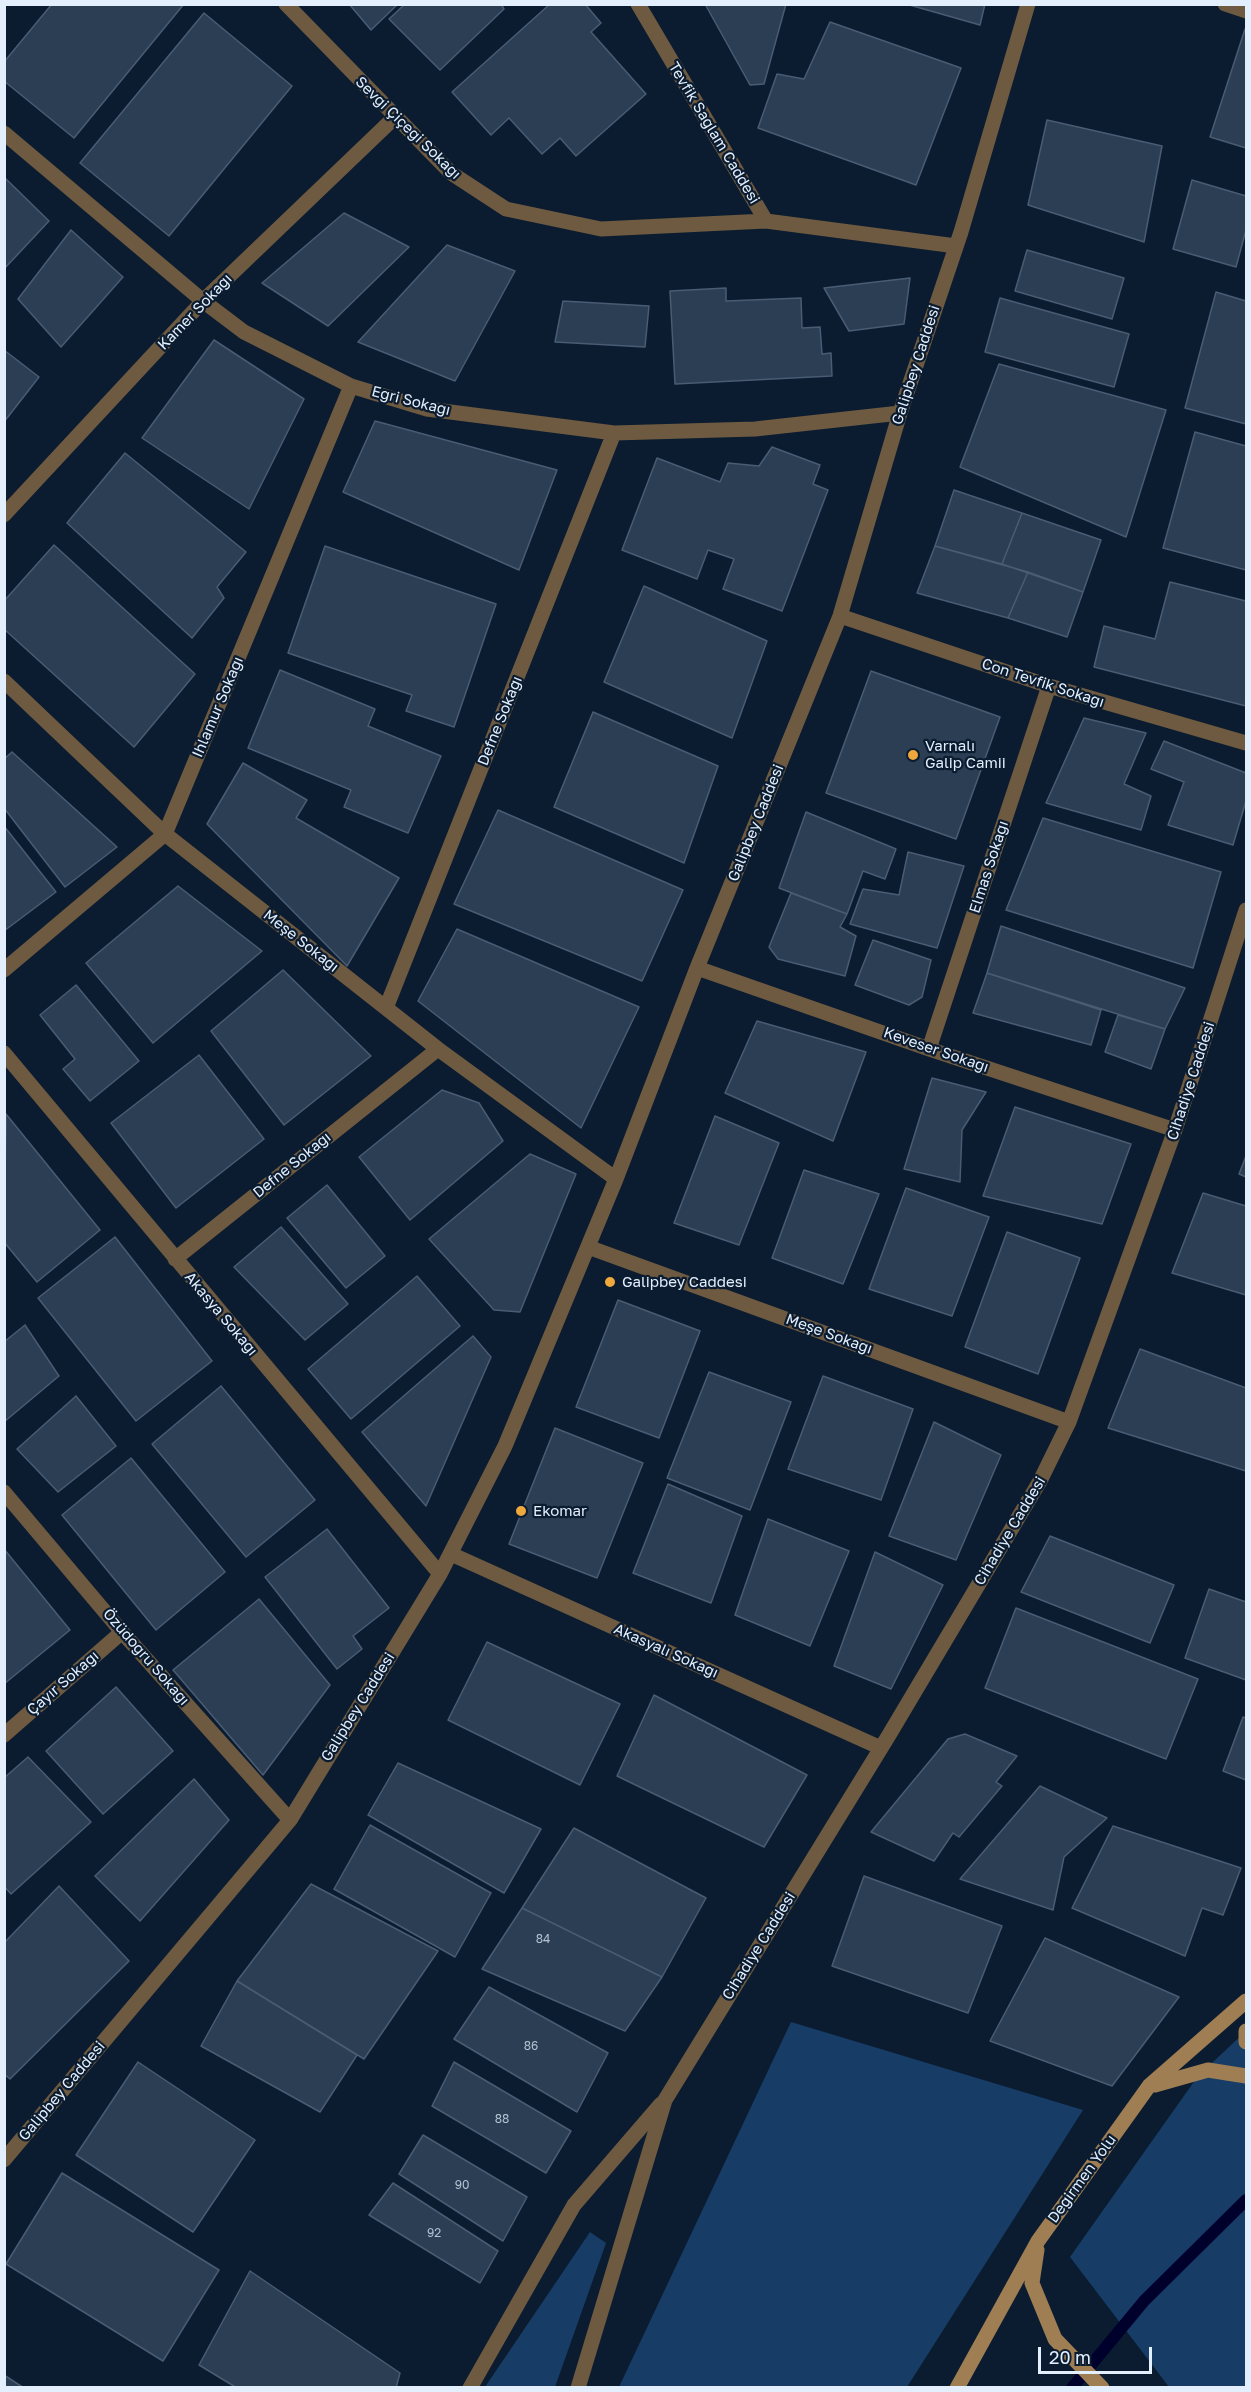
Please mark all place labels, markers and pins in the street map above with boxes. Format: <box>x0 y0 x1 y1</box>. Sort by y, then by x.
place label: Varnalı Galip Camii <box>925 737 1006 772</box>
marker: Varnalı Galip Camii <box>906 748 920 762</box>
place label: Galipbey Caddesi <box>622 1273 747 1291</box>
marker: Galipbey Caddesi <box>603 1275 617 1289</box>
place label: Ekomar <box>533 1502 587 1520</box>
marker: Ekomar <box>514 1504 528 1518</box>

